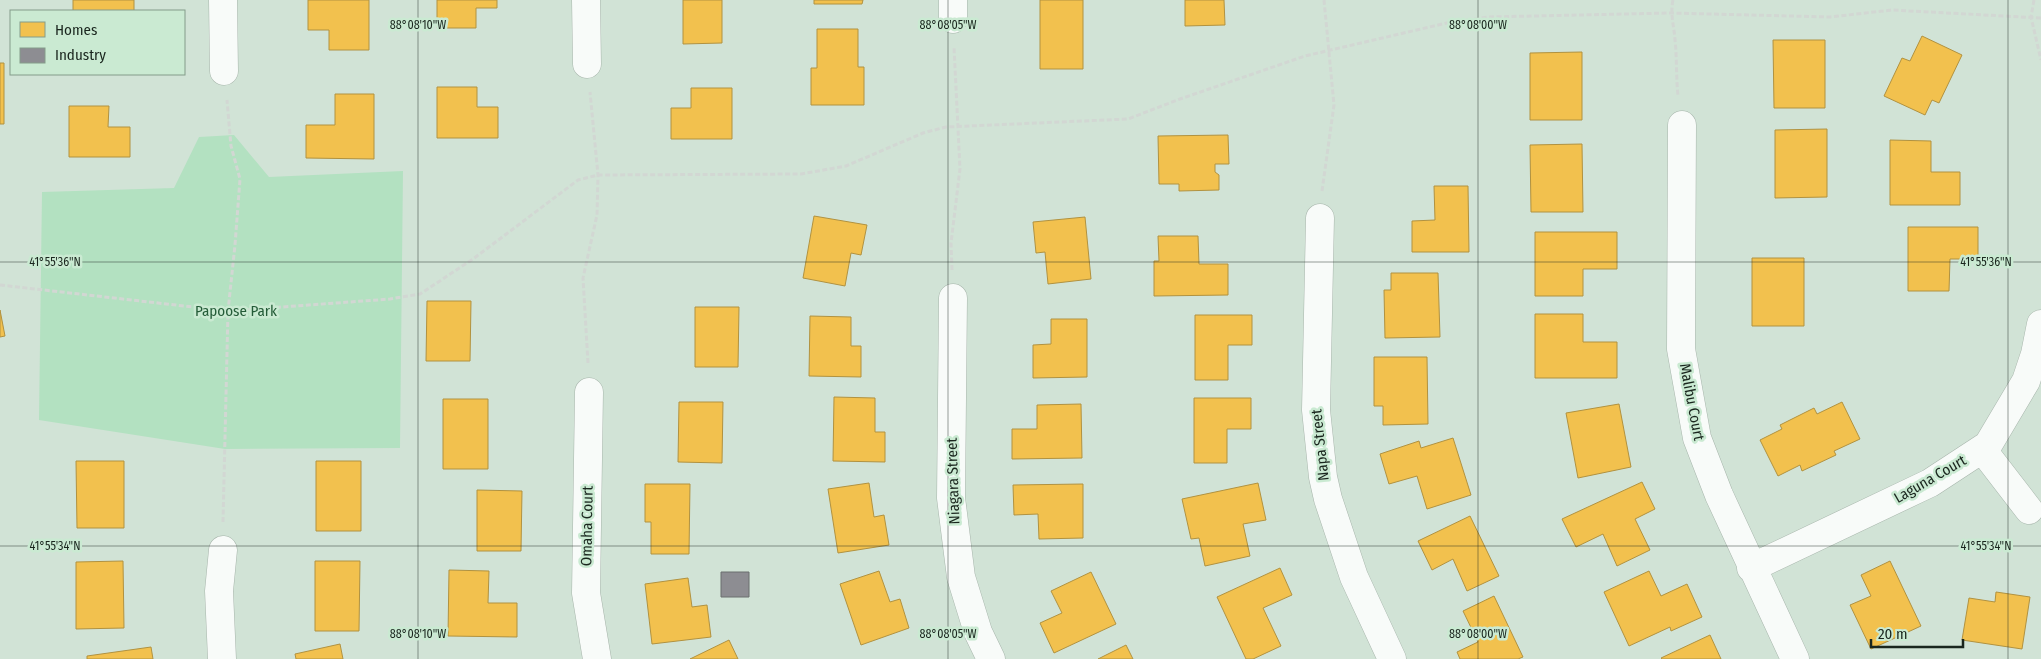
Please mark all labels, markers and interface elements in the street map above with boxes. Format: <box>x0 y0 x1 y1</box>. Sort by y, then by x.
legend <box>10 10 185 75</box>
text: 88°08'10"W <box>390 18 446 32</box>
text: 88°08'05"W <box>920 18 976 32</box>
text: 88°08'00"W <box>1449 18 1507 32</box>
text: Homes <box>55 21 97 39</box>
text: Industry <box>55 46 106 64</box>
text: 41°55'36"N <box>29 255 81 269</box>
text: 41°55'36"N <box>1960 255 2012 269</box>
park label: Papoose Park <box>195 302 277 320</box>
street label: Malibu Court <box>1676 362 1708 442</box>
street label: Napa Street <box>1307 408 1333 482</box>
street label: Niagara Street <box>942 437 964 525</box>
street label: Laguna Court <box>1891 451 1969 507</box>
street label: Omaha Court <box>577 486 597 566</box>
text: 41°55'34"N <box>30 539 80 553</box>
text: 41°55'34"N <box>1961 539 2011 553</box>
scale bar <box>1871 616 1964 648</box>
text: 20 m <box>1878 625 1908 643</box>
text: 88°08'10"W <box>390 627 446 641</box>
text: 88°08'05"W <box>920 627 976 641</box>
text: 88°08'00"W <box>1449 627 1507 641</box>

